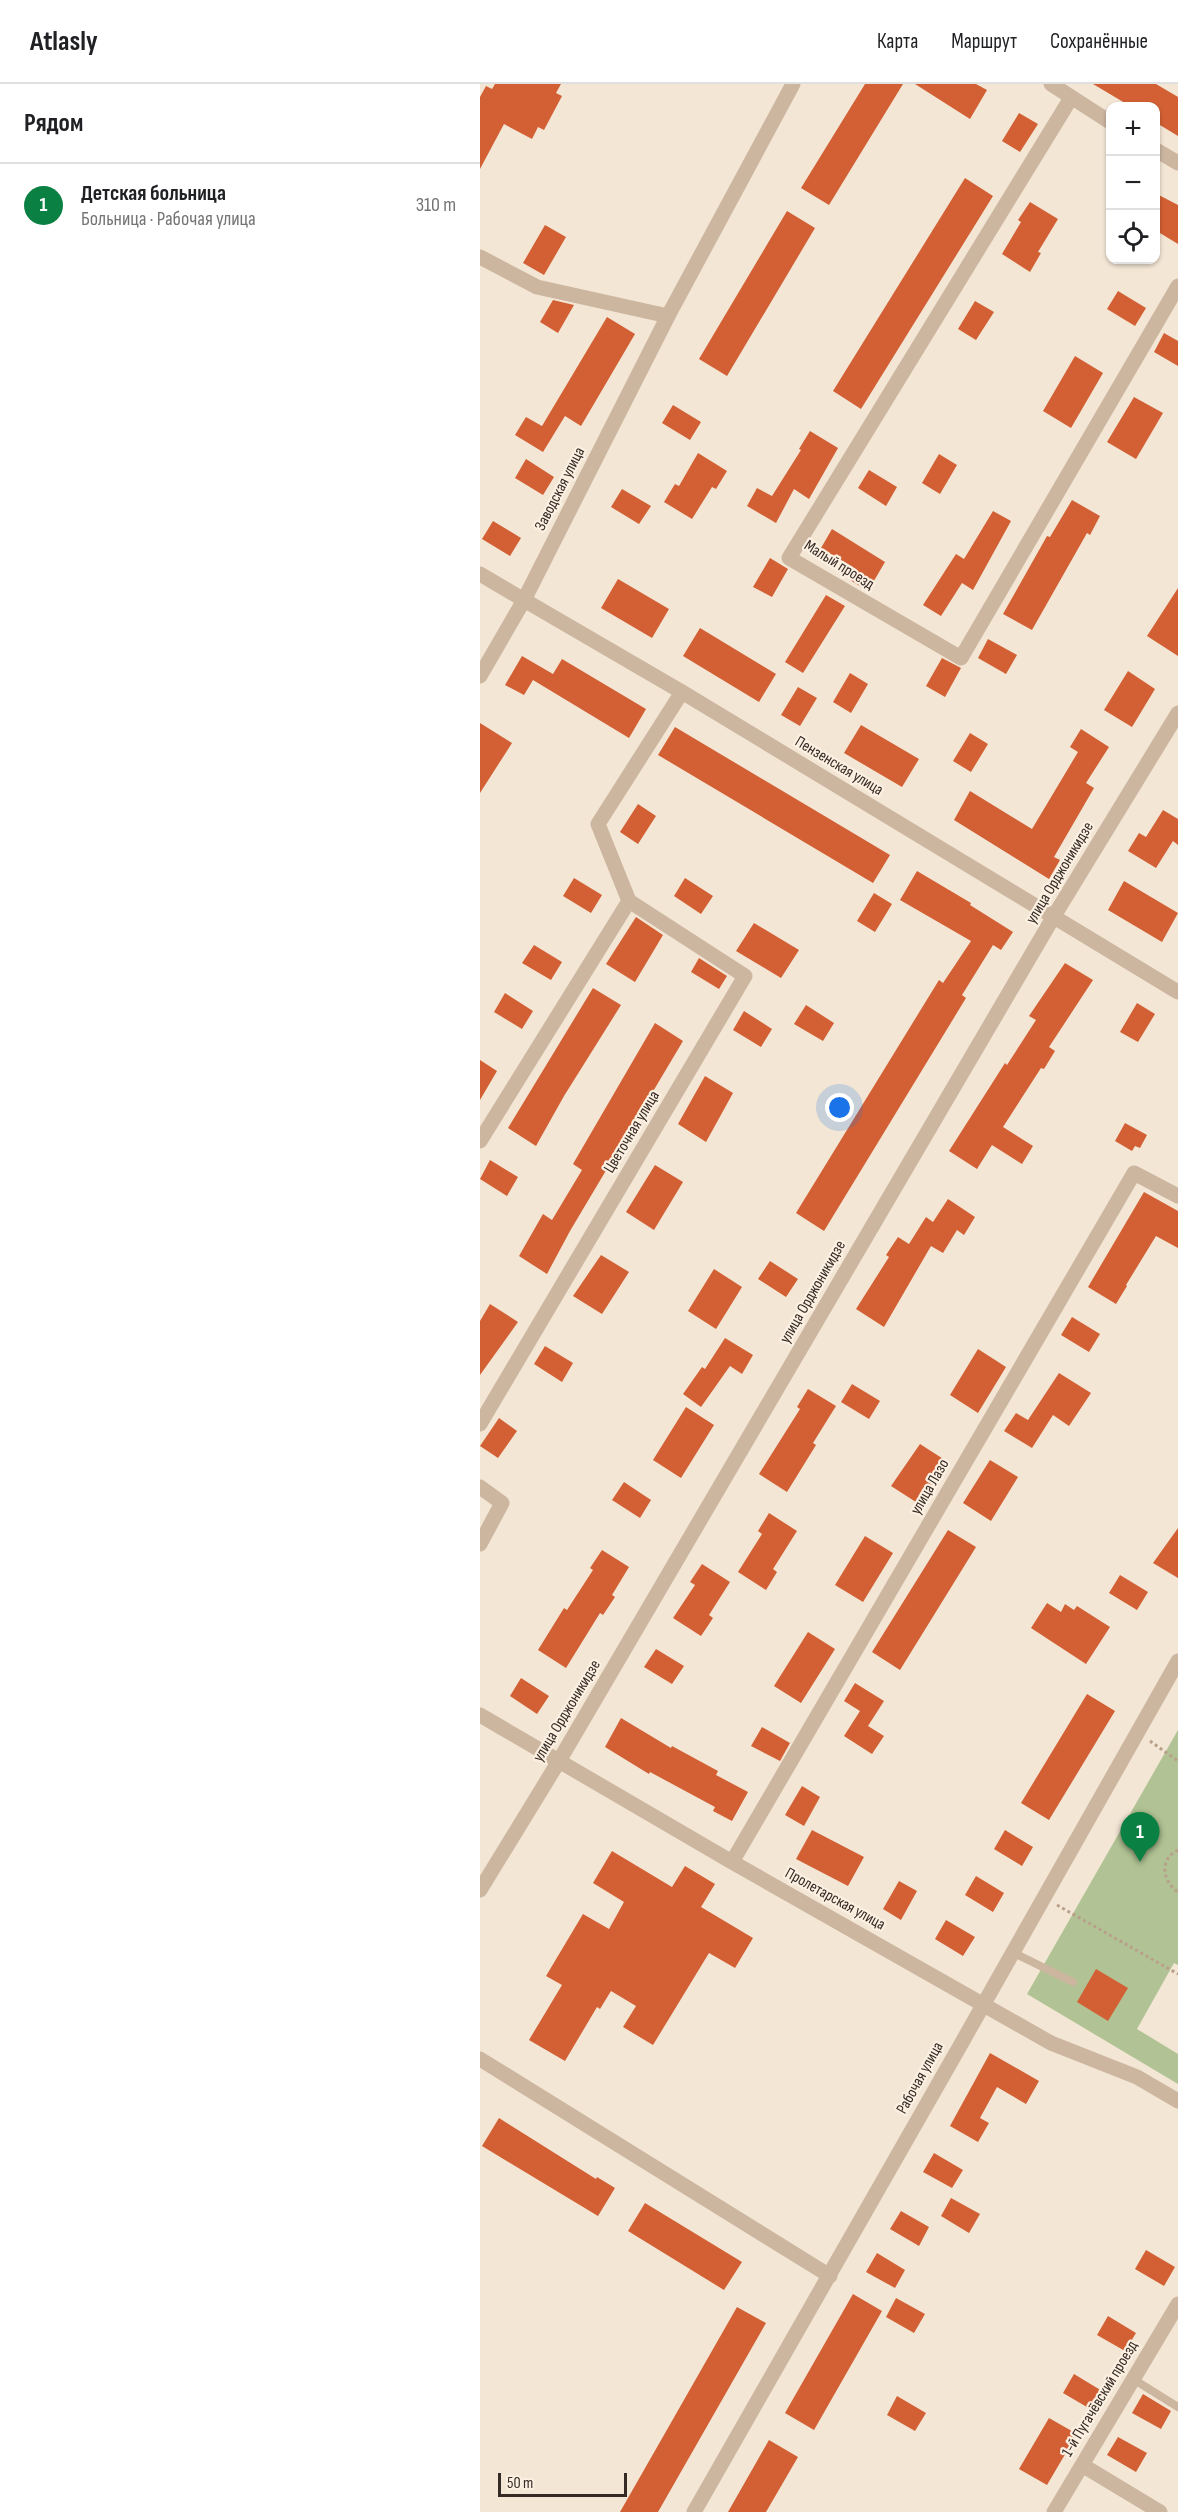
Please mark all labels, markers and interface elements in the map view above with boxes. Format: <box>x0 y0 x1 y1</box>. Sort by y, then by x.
text: Atlasly <box>30 25 98 58</box>
text: Карта <box>877 29 918 54</box>
text: Маршрут <box>951 29 1017 54</box>
text: Сохранённые <box>1050 29 1148 54</box>
map controls <box>1106 102 1160 264</box>
button: + <box>1106 102 1160 156</box>
text: Рядом <box>24 108 83 139</box>
button: − <box>1106 156 1160 210</box>
text: Детская больница <box>81 180 226 207</box>
text: 1 <box>40 193 47 217</box>
text: 310 m <box>416 193 456 217</box>
text: Больница · Рабочая улица <box>81 207 256 231</box>
button: locate <box>1106 210 1160 264</box>
street label: Заводская улица <box>531 444 589 534</box>
street label: Малый проезд <box>801 536 878 594</box>
street label: Пензенская улица <box>792 732 886 800</box>
street label: улица Орджоникидзе <box>1022 819 1098 927</box>
street label: Цветочная улица <box>600 1088 664 1176</box>
your location <box>825 1093 854 1122</box>
street label: улица Орджоникидзе <box>776 1237 850 1347</box>
street label: улица Лазо <box>907 1456 953 1518</box>
street label: улица Орджоникидзе <box>529 1657 605 1765</box>
pin: 1 <box>1120 1812 1160 1862</box>
street label: Пролетарская улица <box>782 1864 888 1934</box>
street label: Рабочая улица <box>892 2039 948 2117</box>
street label: 1-й Пугачёвский проезд <box>1058 2337 1142 2460</box>
scale bar <box>498 2470 627 2498</box>
text: 50 m <box>507 2474 533 2493</box>

